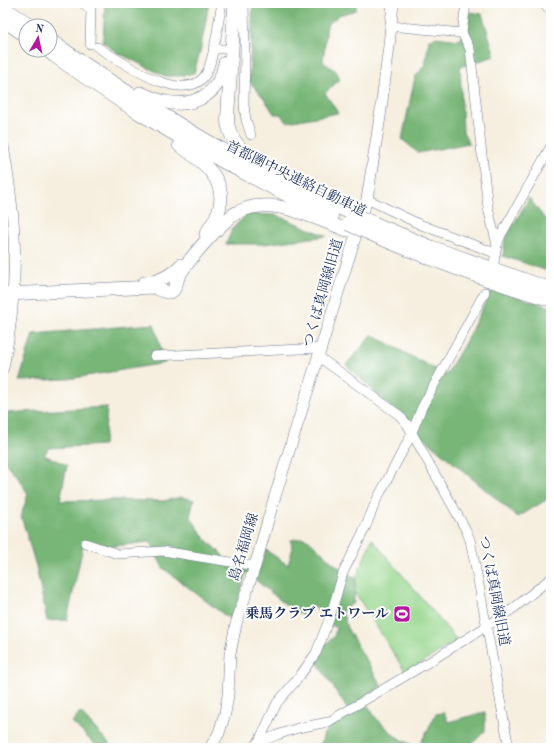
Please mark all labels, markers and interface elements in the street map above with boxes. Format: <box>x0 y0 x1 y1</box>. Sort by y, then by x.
north arrow <box>18 18 58 58</box>
text: N <box>34 24 45 36</box>
street label: 首都圏中央連絡自動車道 <box>224 138 369 219</box>
street label: つくば真岡線旧道 <box>300 237 345 349</box>
street label: 島名福岡線 <box>226 511 261 583</box>
street label: つくば真岡線旧道 <box>476 535 513 647</box>
sports icon: 乗馬クラブ エトワール <box>392 604 412 624</box>
place label: 乗馬クラブ エトワール <box>245 606 389 621</box>

